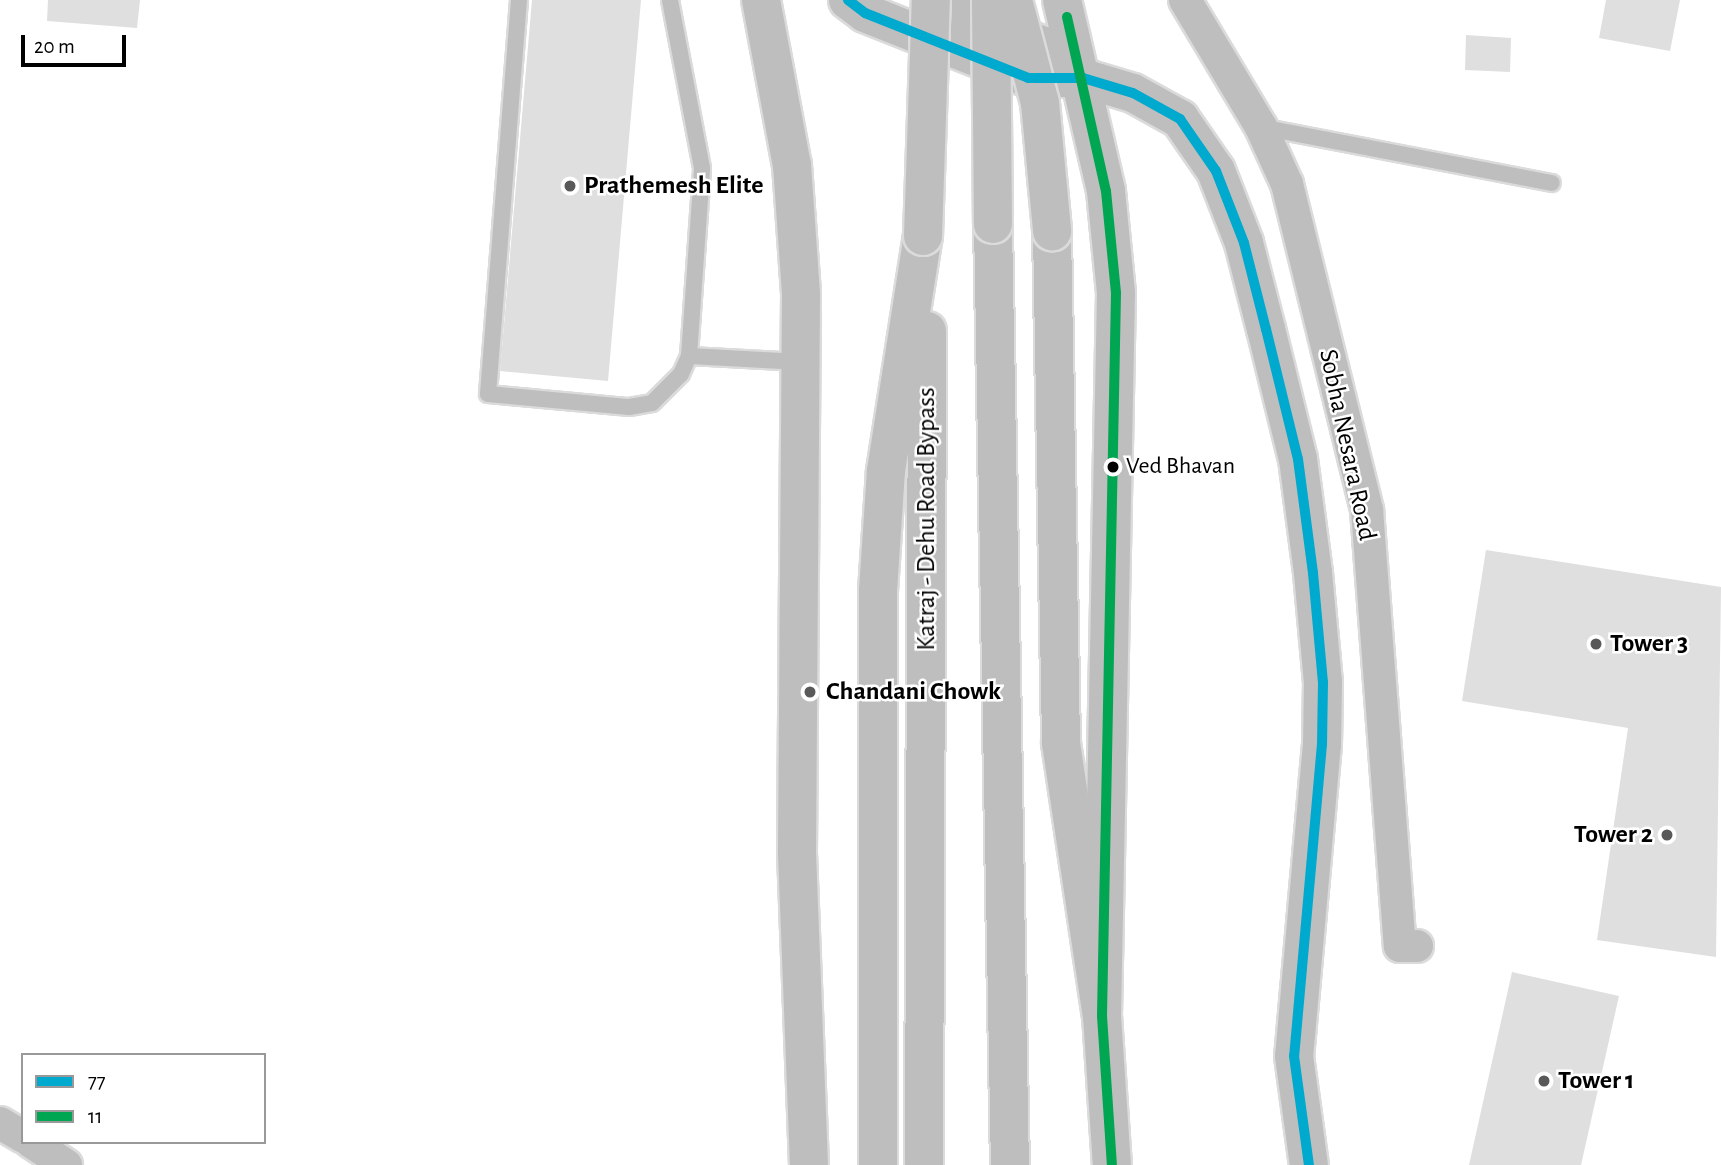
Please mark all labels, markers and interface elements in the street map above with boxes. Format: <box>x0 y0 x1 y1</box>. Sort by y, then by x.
scale bar <box>24 21 130 65</box>
text: 20 m <box>34 36 75 57</box>
place label: Prathemesh Elite <box>584 170 763 202</box>
marker: Prathemesh Elite <box>562 178 578 194</box>
street label: Sobha Nesara Road <box>1312 347 1382 543</box>
street label: Katraj - Dehu Road Bypass <box>911 387 943 651</box>
place label: Ved Bhavan <box>1126 453 1235 481</box>
marker: Ved Bhavan <box>1106 460 1120 474</box>
place label: Tower 3 <box>1610 628 1688 660</box>
marker: Tower 3 <box>1588 636 1604 652</box>
place label: Chandani Chowk <box>826 676 1001 708</box>
marker: Chandani Chowk <box>800 682 820 702</box>
place label: Tower 2 <box>1574 819 1653 851</box>
marker: Tower 2 <box>1659 827 1675 843</box>
legend <box>21 1053 266 1144</box>
place label: Tower 1 <box>1558 1065 1634 1097</box>
text: 77 <box>88 1071 106 1092</box>
marker: Tower 1 <box>1536 1073 1552 1089</box>
text: 11 <box>88 1106 102 1127</box>

